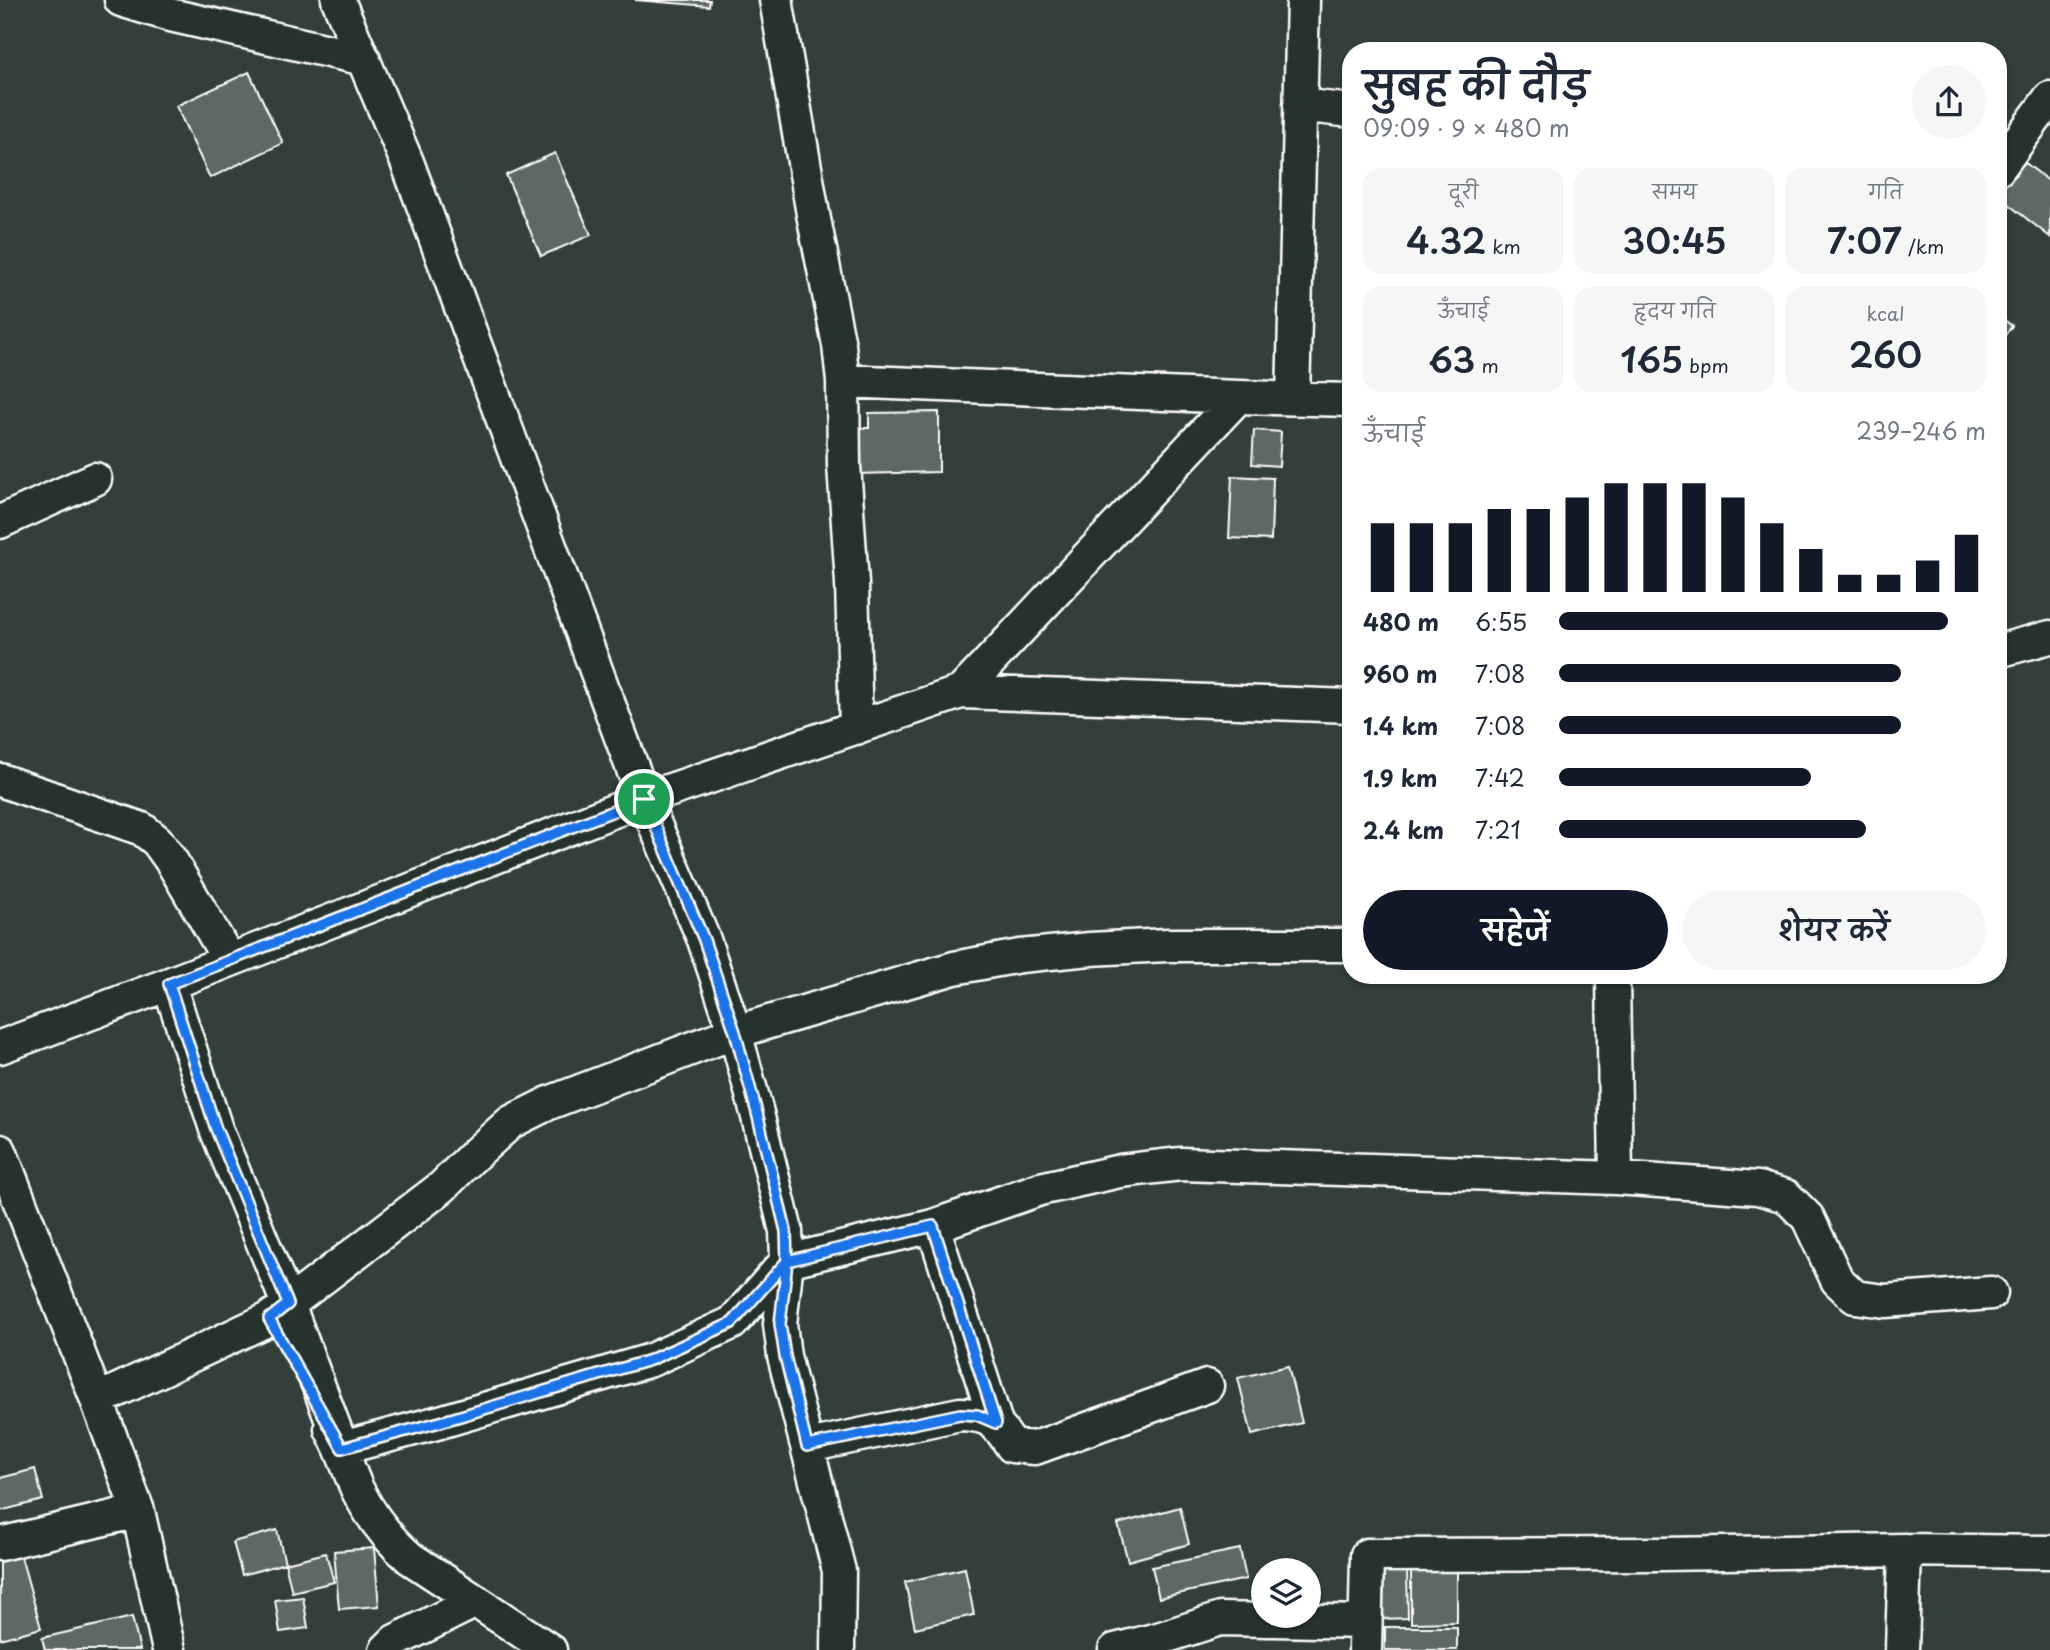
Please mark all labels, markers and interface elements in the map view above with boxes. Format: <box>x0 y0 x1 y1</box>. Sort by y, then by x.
text: सुबह की दौड़ <box>1363 55 1589 112</box>
button: share <box>1912 65 1986 139</box>
text: 09:09 · 9 × 480 m <box>1363 110 1570 145</box>
text: दूरी <box>1449 177 1478 205</box>
text: समय <box>1652 177 1697 205</box>
text: गति <box>1868 177 1903 205</box>
text: 4.32 <box>1406 213 1486 266</box>
text: 30:45 <box>1622 213 1727 266</box>
text: 7:07 <box>1827 213 1902 266</box>
text: km <box>1486 232 1521 260</box>
text: /km <box>1902 232 1944 260</box>
text: ऊँचाई <box>1438 296 1489 324</box>
text: हृदय गति <box>1634 296 1716 324</box>
text: kcal <box>1867 299 1904 327</box>
text: 260 <box>1849 327 1922 380</box>
text: 63 <box>1428 332 1475 385</box>
text: 165 <box>1620 332 1683 385</box>
text: m <box>1475 351 1499 379</box>
text: bpm <box>1683 351 1729 379</box>
text: 239–246 m <box>1856 413 1986 448</box>
text: ऊँचाई <box>1363 415 1425 450</box>
text: 480 m <box>1363 604 1439 639</box>
text: 6:55 <box>1475 604 1527 639</box>
text: 960 m <box>1363 656 1437 691</box>
text: 7:08 <box>1475 656 1526 691</box>
text: 1.4 km <box>1363 708 1438 743</box>
text: 7:08 <box>1475 708 1526 743</box>
text: 1.9 km <box>1363 760 1437 795</box>
text: 7:42 <box>1475 760 1525 795</box>
pin <box>614 769 674 829</box>
icon: arrive <box>625 780 663 818</box>
text: 2.4 km <box>1363 812 1444 847</box>
text: 7:21 <box>1475 812 1521 847</box>
button: सहेजें <box>1363 890 1668 970</box>
button: शेयर करें <box>1682 890 1986 970</box>
map controls <box>1251 1558 1321 1628</box>
button: layers <box>1251 1558 1321 1628</box>

